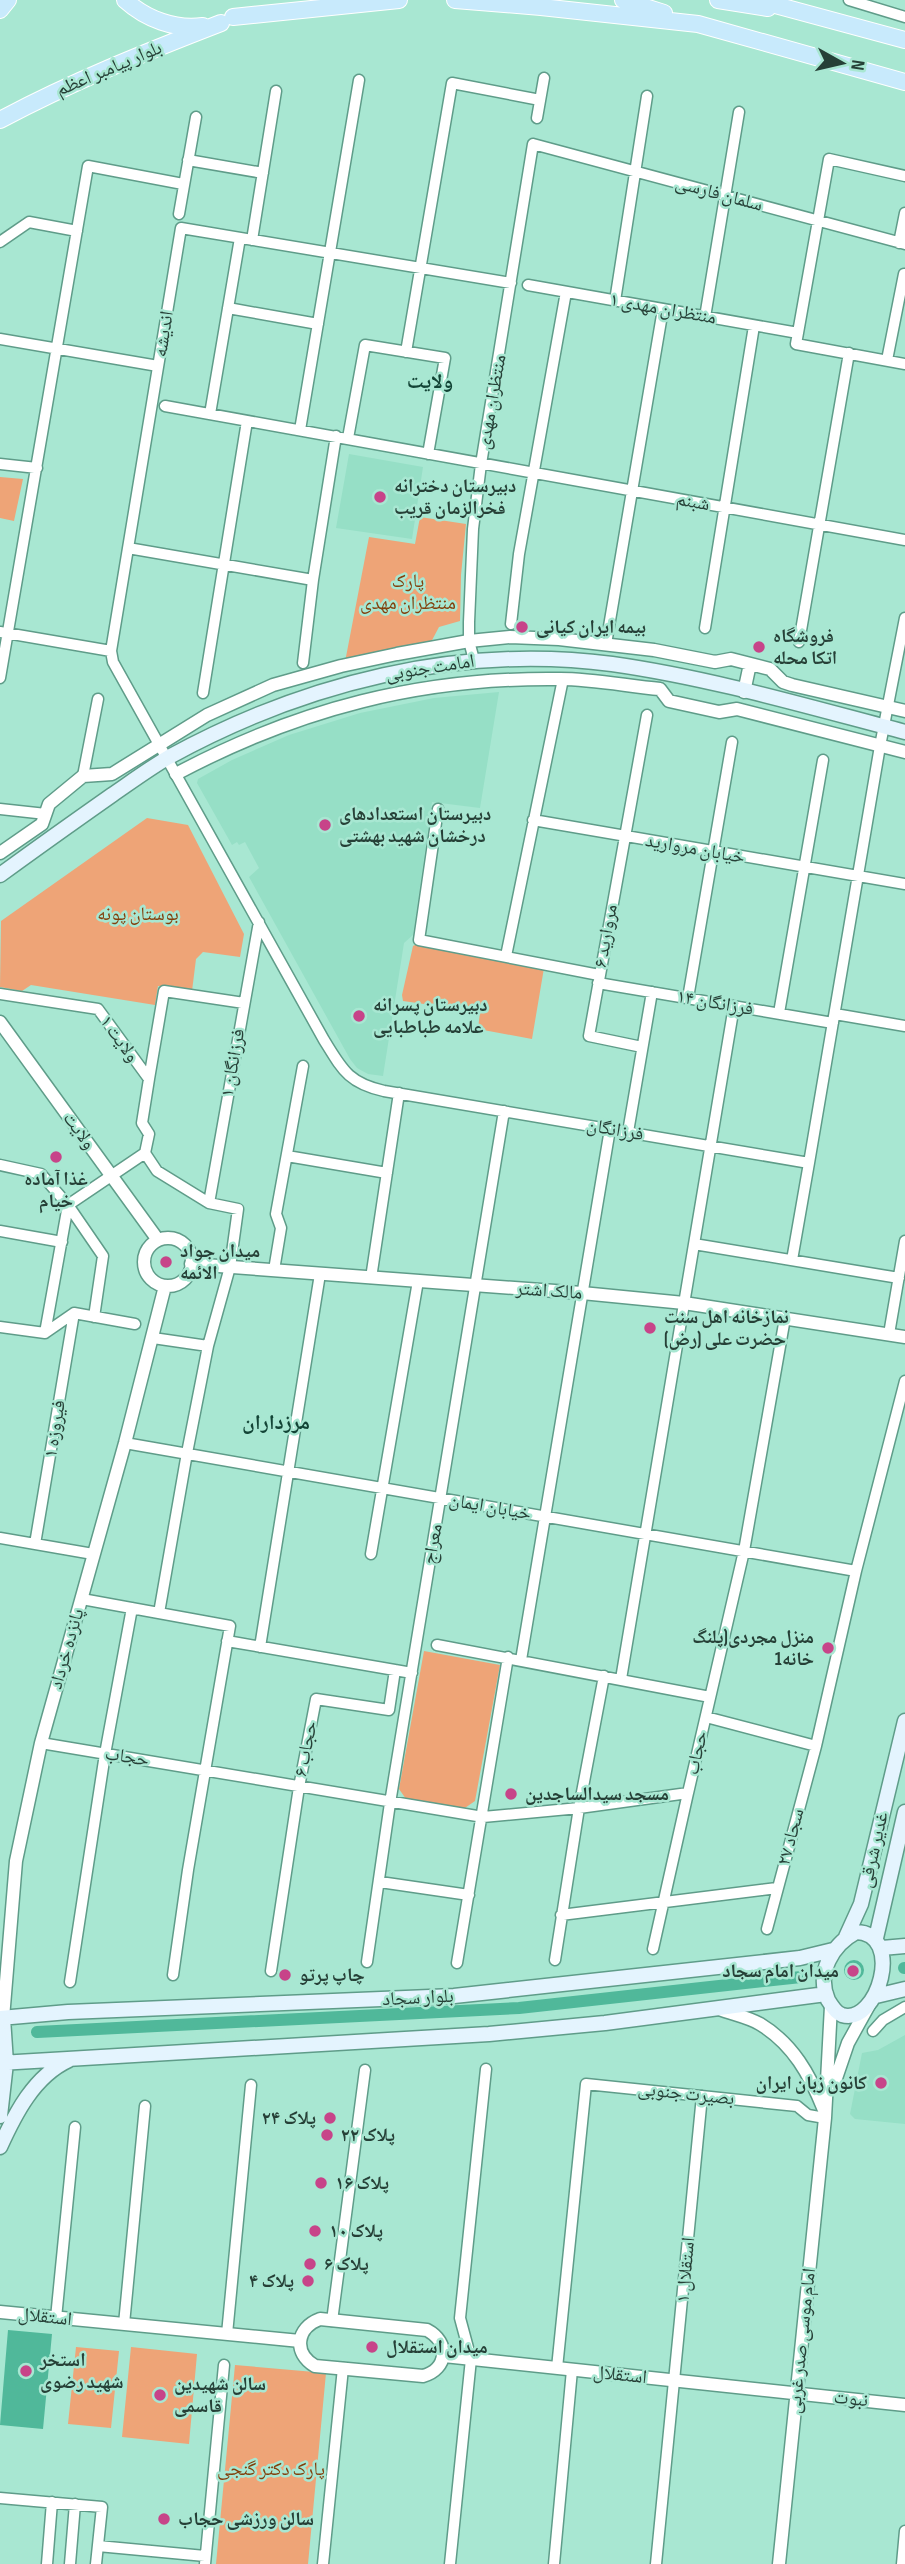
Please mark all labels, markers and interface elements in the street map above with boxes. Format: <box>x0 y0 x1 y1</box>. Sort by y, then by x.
north arrow <box>807 28 877 98</box>
street label: بلوار پیامبر اعظم <box>53 36 165 102</box>
text: N <box>845 59 869 72</box>
street label: سلمان فارسی <box>673 171 765 217</box>
street label: منتظران مهدی ۱ <box>608 288 718 330</box>
street label: اندیشه <box>149 309 179 359</box>
street label: منتظران مهدی <box>472 353 512 451</box>
district label: ولایت <box>407 369 453 394</box>
place label: دبیرستان دخترانه فخرالزمان قریب <box>394 475 516 520</box>
street label: شبنم <box>674 488 712 516</box>
marker: دبیرستان دخترانه فخرالزمان قریب <box>372 489 388 505</box>
park label: پارک منتظران مهدی <box>360 570 456 615</box>
place label: بیمه ایران کیانی <box>536 616 646 639</box>
marker: بیمه ایران کیانی <box>514 619 530 635</box>
place label: فروشگاه اتکا محله <box>773 625 837 670</box>
marker: فروشگاه اتکا محله <box>751 639 767 655</box>
street label: امامت جنوبی <box>384 650 476 686</box>
place label: دبیرستان استعدادهای درخشان شهید بهشتی <box>339 803 491 848</box>
marker: دبیرستان استعدادهای درخشان شهید بهشتی <box>317 817 333 833</box>
street label: خیابان مروارید <box>644 829 746 869</box>
street label: مروارید ۶ <box>589 902 623 970</box>
park label: بوستان پونه <box>97 903 179 926</box>
street label: فرزانگان ۱۴ <box>675 985 755 1021</box>
place label: دبیرستان پسرانه علامه طباطبایی <box>373 994 488 1039</box>
marker: دبیرستان پسرانه علامه طباطبایی <box>351 1008 367 1024</box>
street label: ولایت ۱ <box>94 1011 144 1067</box>
street label: فرزانگان ۱ <box>216 1027 250 1099</box>
street label: ولایت <box>58 1108 100 1154</box>
street label: فرزانگان <box>585 1114 645 1146</box>
marker: غذا آماده خیام <box>48 1149 64 1165</box>
place label: غذا آماده خیام <box>24 1168 88 1214</box>
place label: میدان جواد الائمه <box>180 1240 260 1285</box>
marker: میدان جواد الائمه <box>158 1254 174 1270</box>
street label: مالک اشتر <box>514 1277 583 1305</box>
place label: نمازخانه اهل سنت حضرت علی (رض) <box>664 1306 789 1351</box>
marker: نمازخانه اهل سنت حضرت علی (رض) <box>642 1320 658 1336</box>
street label: فیروزه ۱ <box>39 1399 71 1459</box>
district label: مرزداران <box>242 1410 310 1435</box>
street label: خیابان ایمان <box>447 1488 533 1526</box>
street label: معراج <box>418 1522 448 1566</box>
street label: پانزده خرداد <box>45 1606 89 1692</box>
place label: منزل مجردی(پلنگ خانه1 <box>692 1626 814 1671</box>
marker: منزل مجردی(پلنگ خانه1 <box>820 1640 836 1656</box>
street label: حجاب ۶ <box>289 1719 323 1779</box>
street label: حجاب <box>681 1729 713 1777</box>
street label: حجاب <box>103 1742 151 1772</box>
place label: مسجد سیدالساجدین <box>525 1783 669 1806</box>
marker: مسجد سیدالساجدین <box>503 1786 519 1802</box>
street label: سجاد ۲۷ <box>772 1806 810 1868</box>
street label: غدیر شرقی <box>854 1809 894 1890</box>
place label: میدان امام سجاد <box>722 1960 839 1984</box>
marker: میدان امام سجاد <box>845 1963 861 1979</box>
place label: چاپ پرتو <box>299 1964 365 1987</box>
marker: چاپ پرتو <box>277 1967 293 1983</box>
street label: بلوار سجاد <box>382 1985 454 2011</box>
place label: کانون زبان ایران <box>756 2072 868 2095</box>
marker: کانون زبان ایران <box>873 2075 889 2091</box>
street label: بصیرت جنوبی <box>637 2077 735 2111</box>
place label: پلاک ۲۴ <box>262 2107 316 2130</box>
marker: پلاک ۲۴ <box>322 2110 338 2126</box>
place label: پلاک ۲۲ <box>341 2124 395 2147</box>
marker: پلاک ۲۲ <box>319 2127 335 2143</box>
place label: پلاک ۱۶ <box>335 2172 389 2195</box>
marker: پلاک ۱۶ <box>313 2175 329 2191</box>
place label: پلاک ۱۰ <box>329 2220 383 2243</box>
marker: پلاک ۱۰ <box>307 2223 323 2239</box>
street label: استقلال ۱ <box>672 2236 700 2304</box>
place label: پلاک ۶ <box>324 2253 369 2276</box>
marker: پلاک ۶ <box>302 2256 318 2272</box>
street label: امام موسی صدر غربی <box>783 2267 822 2415</box>
place label: پلاک ۴ <box>249 2270 294 2293</box>
marker: پلاک ۴ <box>300 2273 316 2289</box>
street label: استقلال <box>17 2303 73 2331</box>
place label: میدان استقلال <box>386 2336 488 2359</box>
marker: میدان استقلال <box>364 2339 380 2355</box>
place label: استخر شهید رضوی <box>39 2349 124 2394</box>
street label: استقلال <box>592 2361 648 2389</box>
marker: استخر شهید رضوی <box>18 2363 34 2379</box>
place label: سالن شهیدین قاسمی <box>174 2373 266 2418</box>
street label: نبوت <box>833 2386 869 2412</box>
marker: سالن شهیدین قاسمی <box>152 2387 168 2403</box>
park label: پارک دکتر گنجی <box>217 2458 325 2481</box>
place label: سالن ورزشی حجاب <box>178 2508 314 2531</box>
marker: سالن ورزشی حجاب <box>156 2511 172 2527</box>

